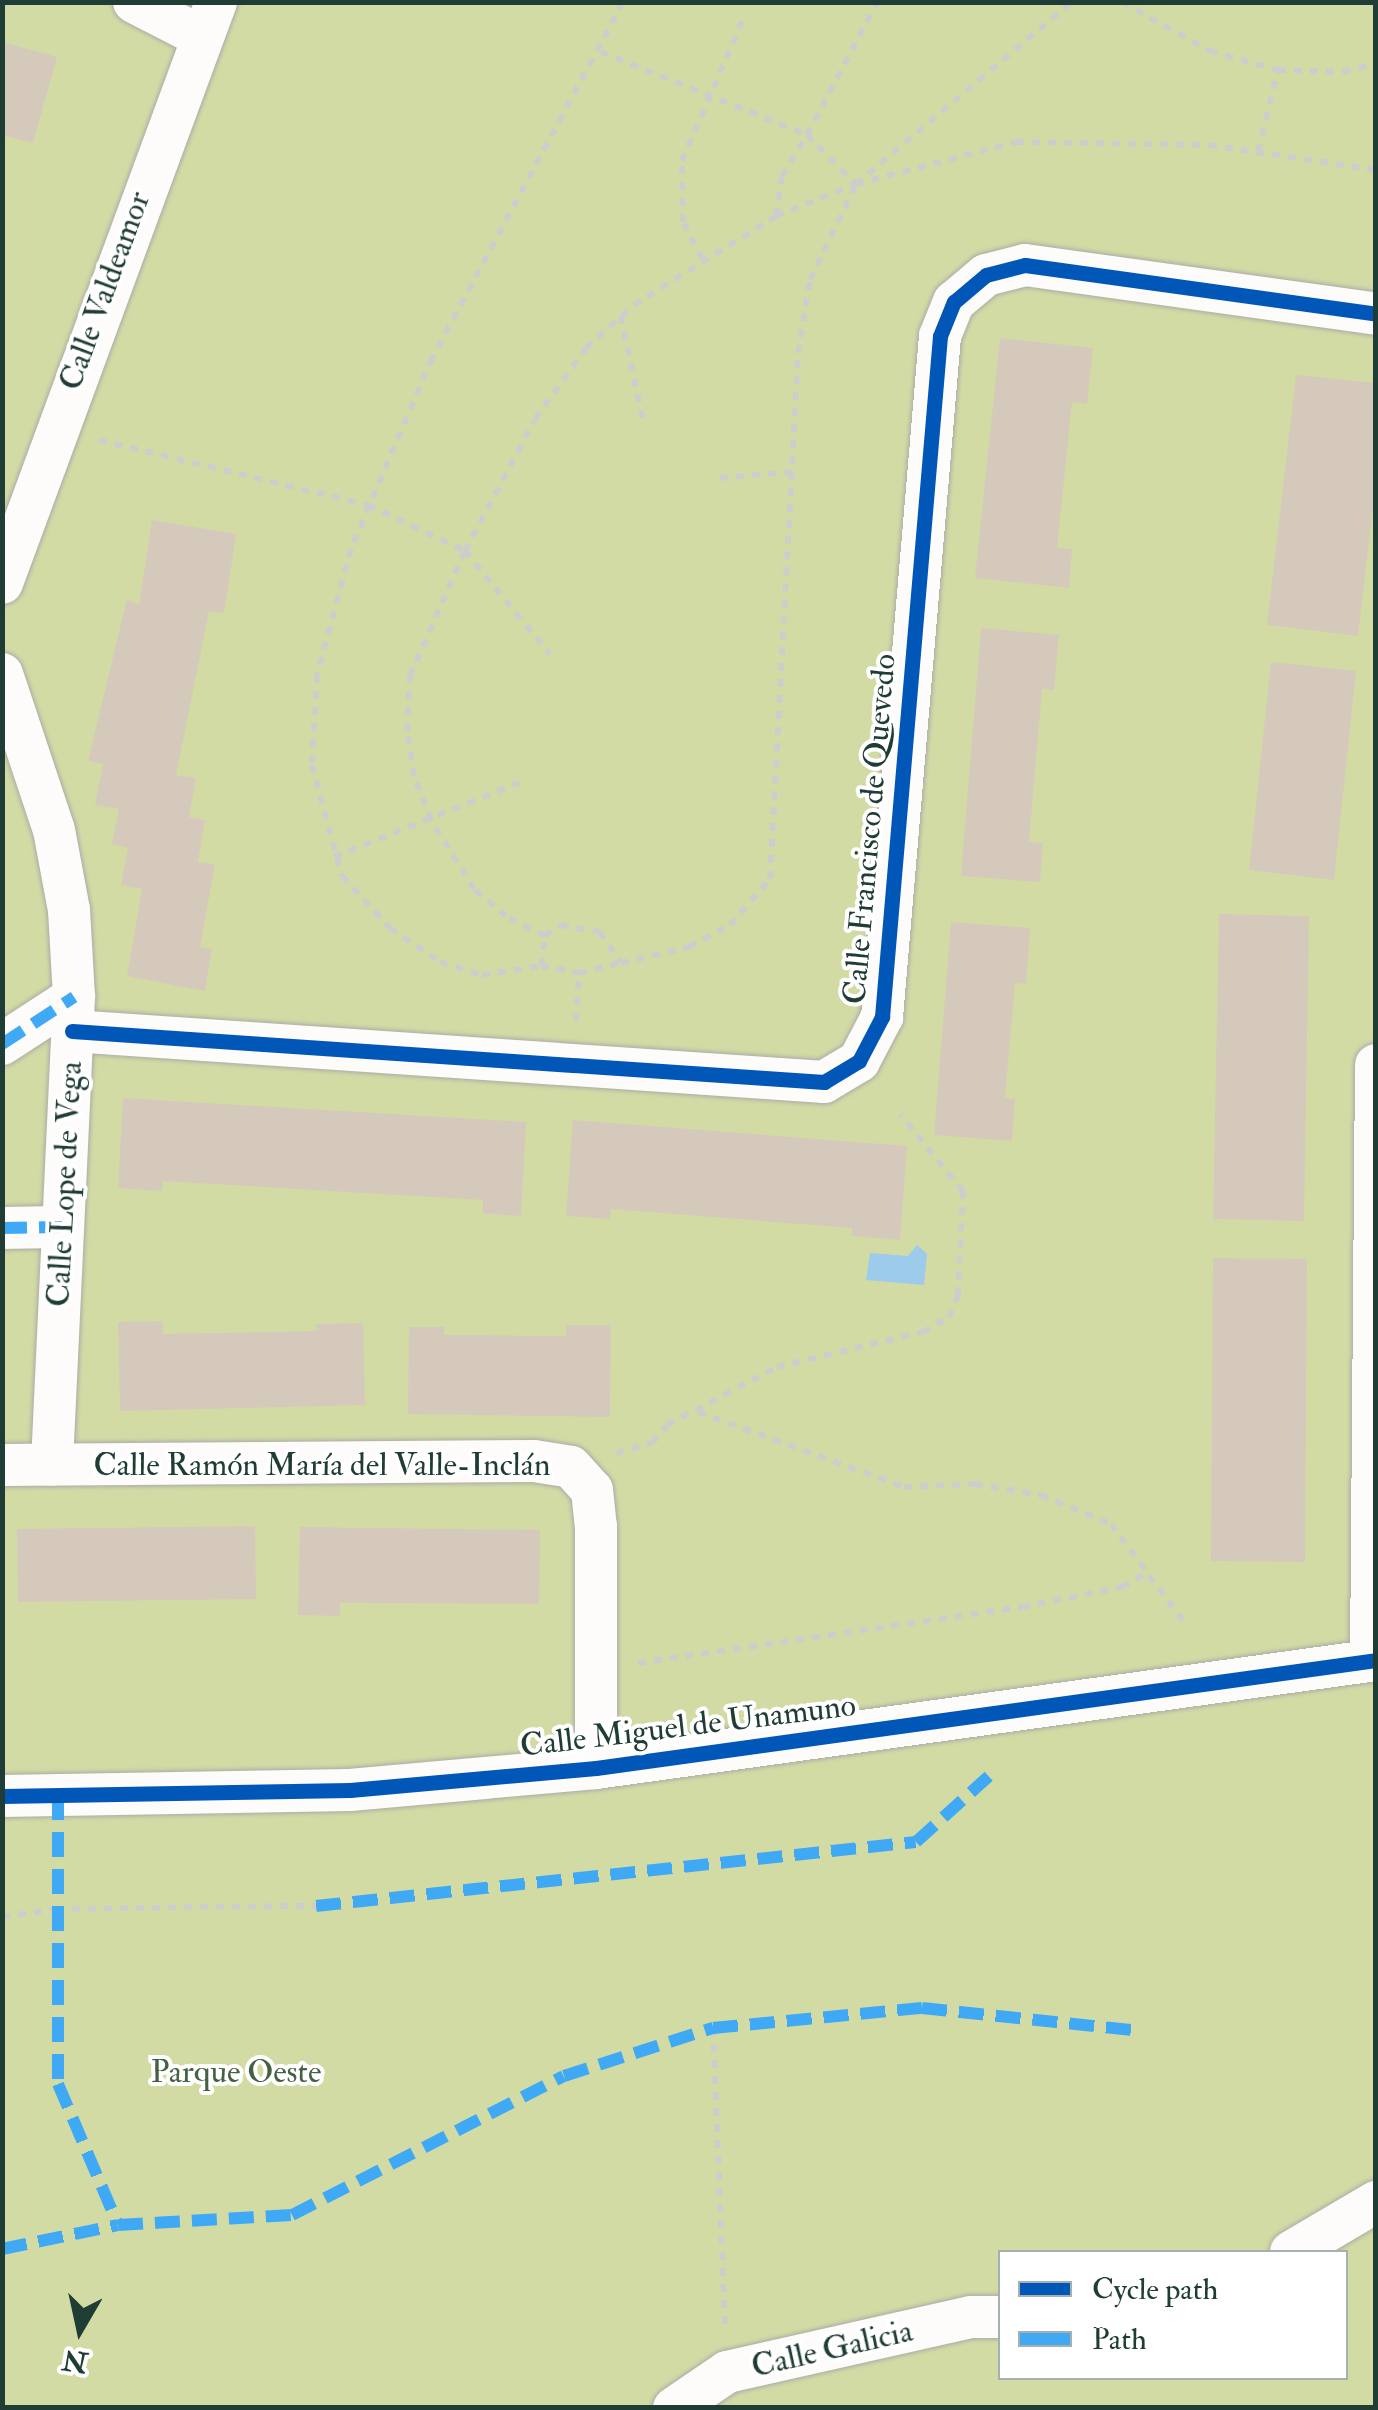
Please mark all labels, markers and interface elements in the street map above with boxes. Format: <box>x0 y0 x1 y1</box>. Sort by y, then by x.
street label: Calle Valdeamor <box>51 187 159 395</box>
street label: Calle Francisco de Quevedo <box>836 652 904 1006</box>
street label: Calle Lope de Vega <box>39 1060 91 1308</box>
street label: Calle Ramón María del Valle-Inclán <box>94 1446 550 1484</box>
street label: Calle Miguel de Unamuno <box>518 1686 858 1766</box>
park label: Parque Oeste <box>151 2053 321 2091</box>
legend <box>998 2250 1348 2380</box>
text: Cycle path <box>1092 2271 1218 2308</box>
north arrow <box>30 2280 130 2380</box>
street label: Calle Galicia <box>748 2312 916 2386</box>
text: Path <box>1092 2321 1147 2358</box>
text: N <box>60 2341 90 2379</box>

